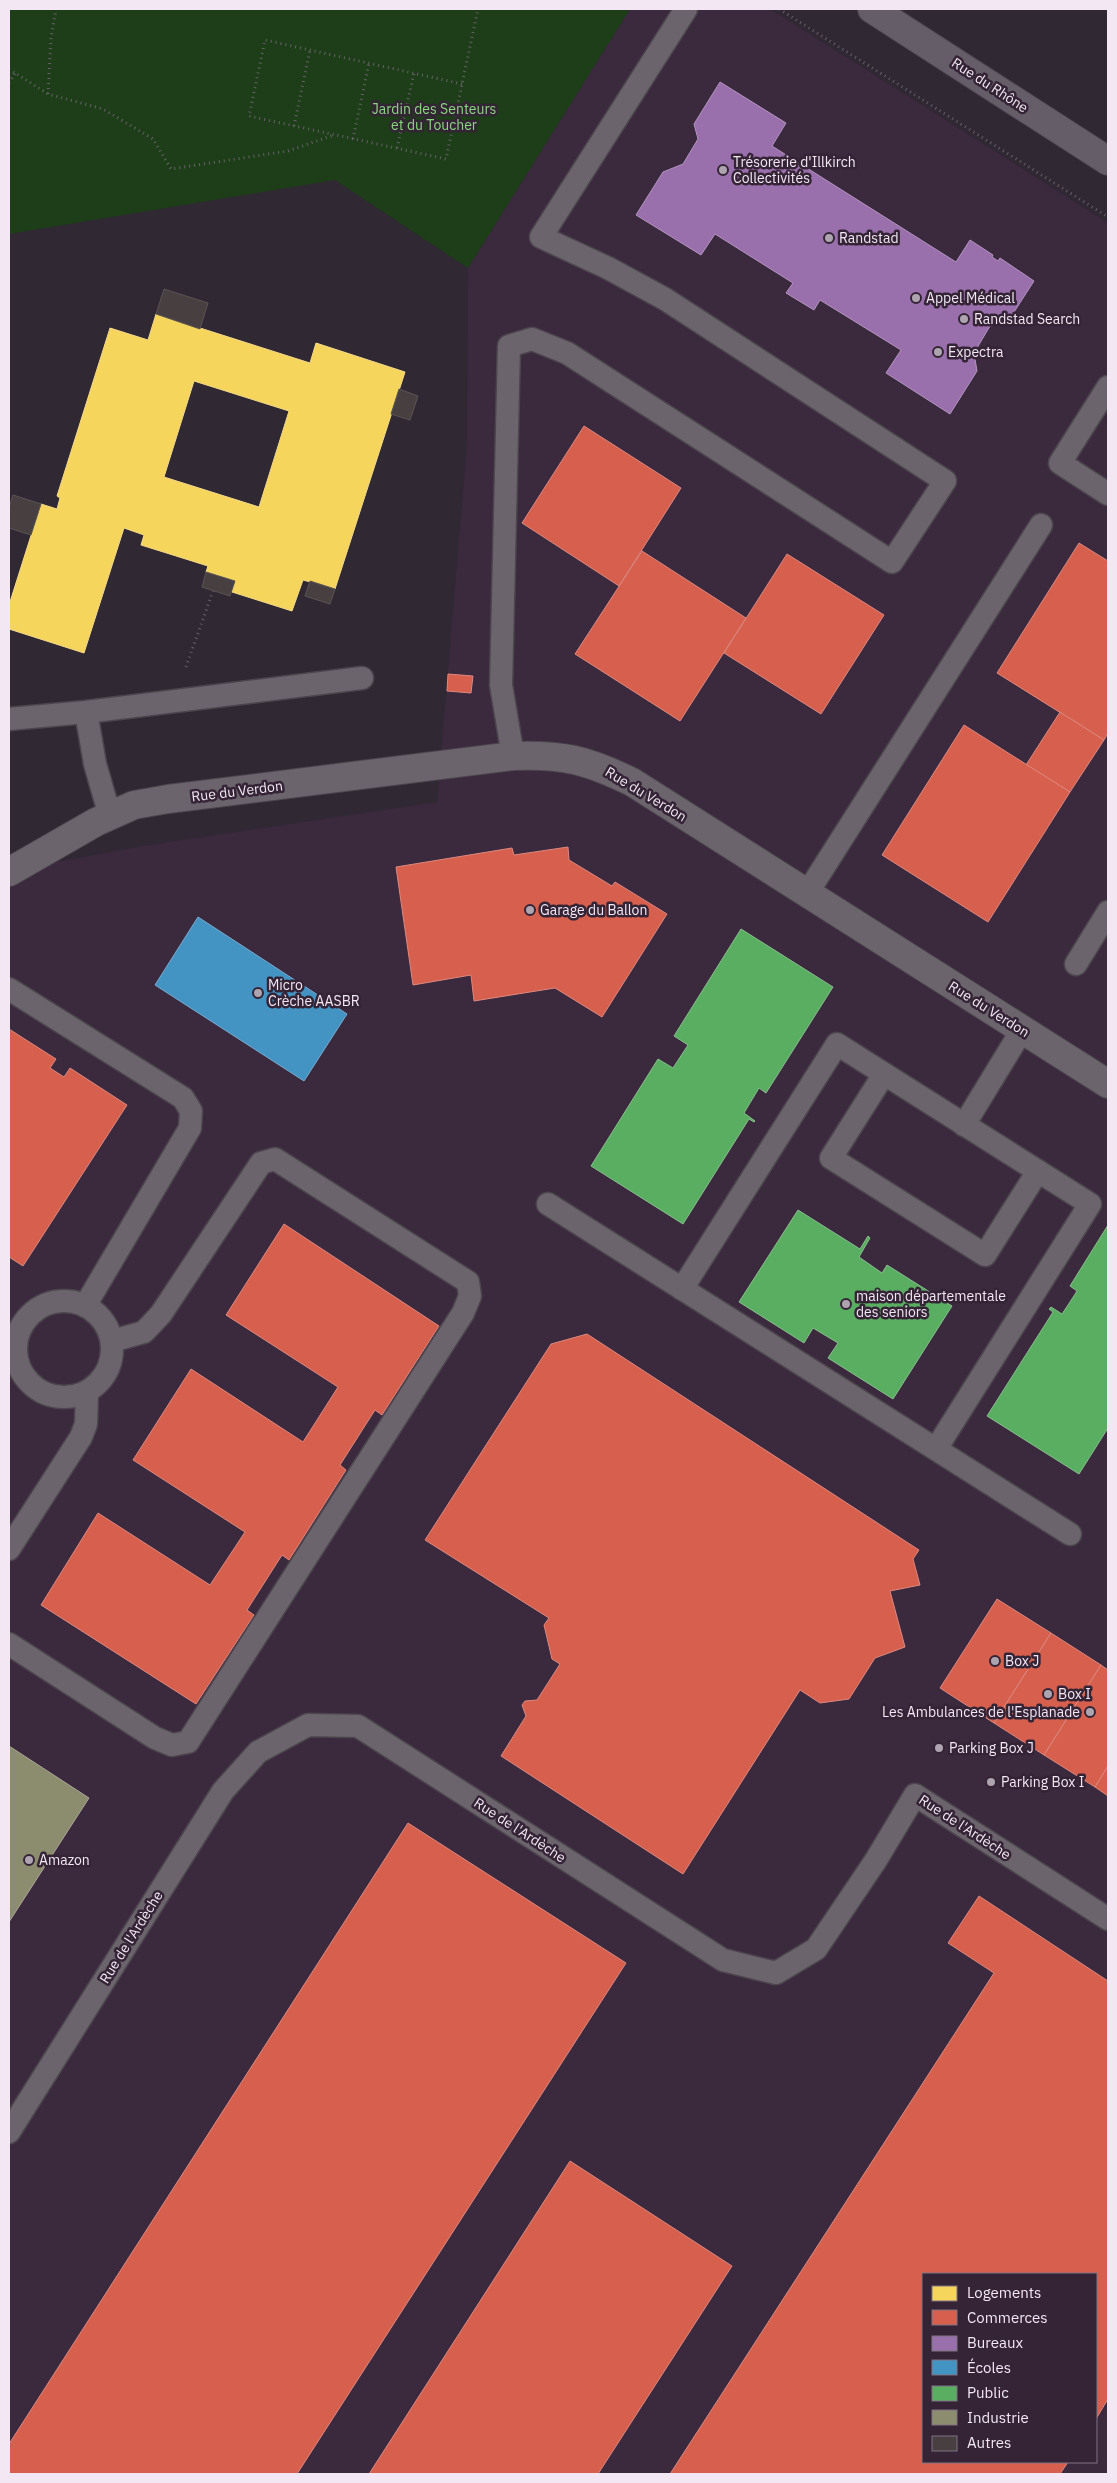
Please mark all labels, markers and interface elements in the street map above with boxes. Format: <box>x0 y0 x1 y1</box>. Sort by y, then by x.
street label: Rue du Rhône <box>948 54 1032 117</box>
park label: Jardin des Senteurs et du Toucher <box>372 100 497 134</box>
place label: Trésorerie d'Illkirch Collectivités <box>733 153 856 187</box>
marker: Trésorerie d'Illkirch Collectivités <box>717 164 729 176</box>
place label: Randstad <box>839 229 899 247</box>
marker: Randstad <box>823 232 835 244</box>
place label: Appel Médical <box>926 289 1015 307</box>
marker: Appel Médical <box>910 292 922 304</box>
place label: Randstad Search <box>974 310 1080 328</box>
marker: Randstad Search <box>958 313 970 325</box>
place label: Expectra <box>948 343 1004 361</box>
marker: Expectra <box>932 346 944 358</box>
street label: Rue du Verdon <box>602 763 690 825</box>
street label: Rue du Verdon <box>190 776 284 806</box>
place label: Garage du Ballon <box>540 901 647 919</box>
marker: Garage du Ballon <box>524 904 536 916</box>
place label: Micro Crèche AASBR <box>268 976 360 1010</box>
street label: Rue du Verdon <box>945 977 1033 1041</box>
marker: Micro Crèche AASBR <box>252 987 264 999</box>
place label: maison départementale des seniors <box>856 1287 1006 1321</box>
marker: maison départementale des seniors <box>840 1298 852 1310</box>
place label: Box J <box>1005 1652 1039 1670</box>
marker: Box J <box>989 1655 1001 1667</box>
place label: Box I <box>1058 1685 1091 1703</box>
marker: Box I <box>1042 1688 1054 1700</box>
place label: Les Ambulances de l'Esplanade <box>882 1703 1080 1721</box>
marker: Les Ambulances de l'Esplanade <box>1084 1706 1096 1718</box>
place label: Parking Box J <box>949 1739 1034 1757</box>
marker: Parking Box J <box>933 1742 945 1754</box>
place label: Parking Box I <box>1001 1773 1084 1791</box>
marker: Parking Box I <box>985 1776 997 1788</box>
street label: Rue de l'Ardèche <box>916 1791 1015 1864</box>
street label: Rue de l'Ardèche <box>471 1794 570 1867</box>
place label: Amazon <box>39 1851 90 1869</box>
marker: Amazon <box>23 1854 35 1866</box>
street label: Rue de l'Ardèche <box>95 1887 167 1987</box>
legend <box>922 2273 1097 2463</box>
text: Logements <box>967 2283 1041 2302</box>
text: Commerces <box>967 2308 1048 2327</box>
text: Bureaux <box>967 2333 1024 2352</box>
text: Écoles <box>967 2358 1011 2377</box>
text: Public <box>967 2383 1009 2402</box>
text: Industrie <box>967 2408 1029 2427</box>
text: Autres <box>967 2433 1011 2452</box>

